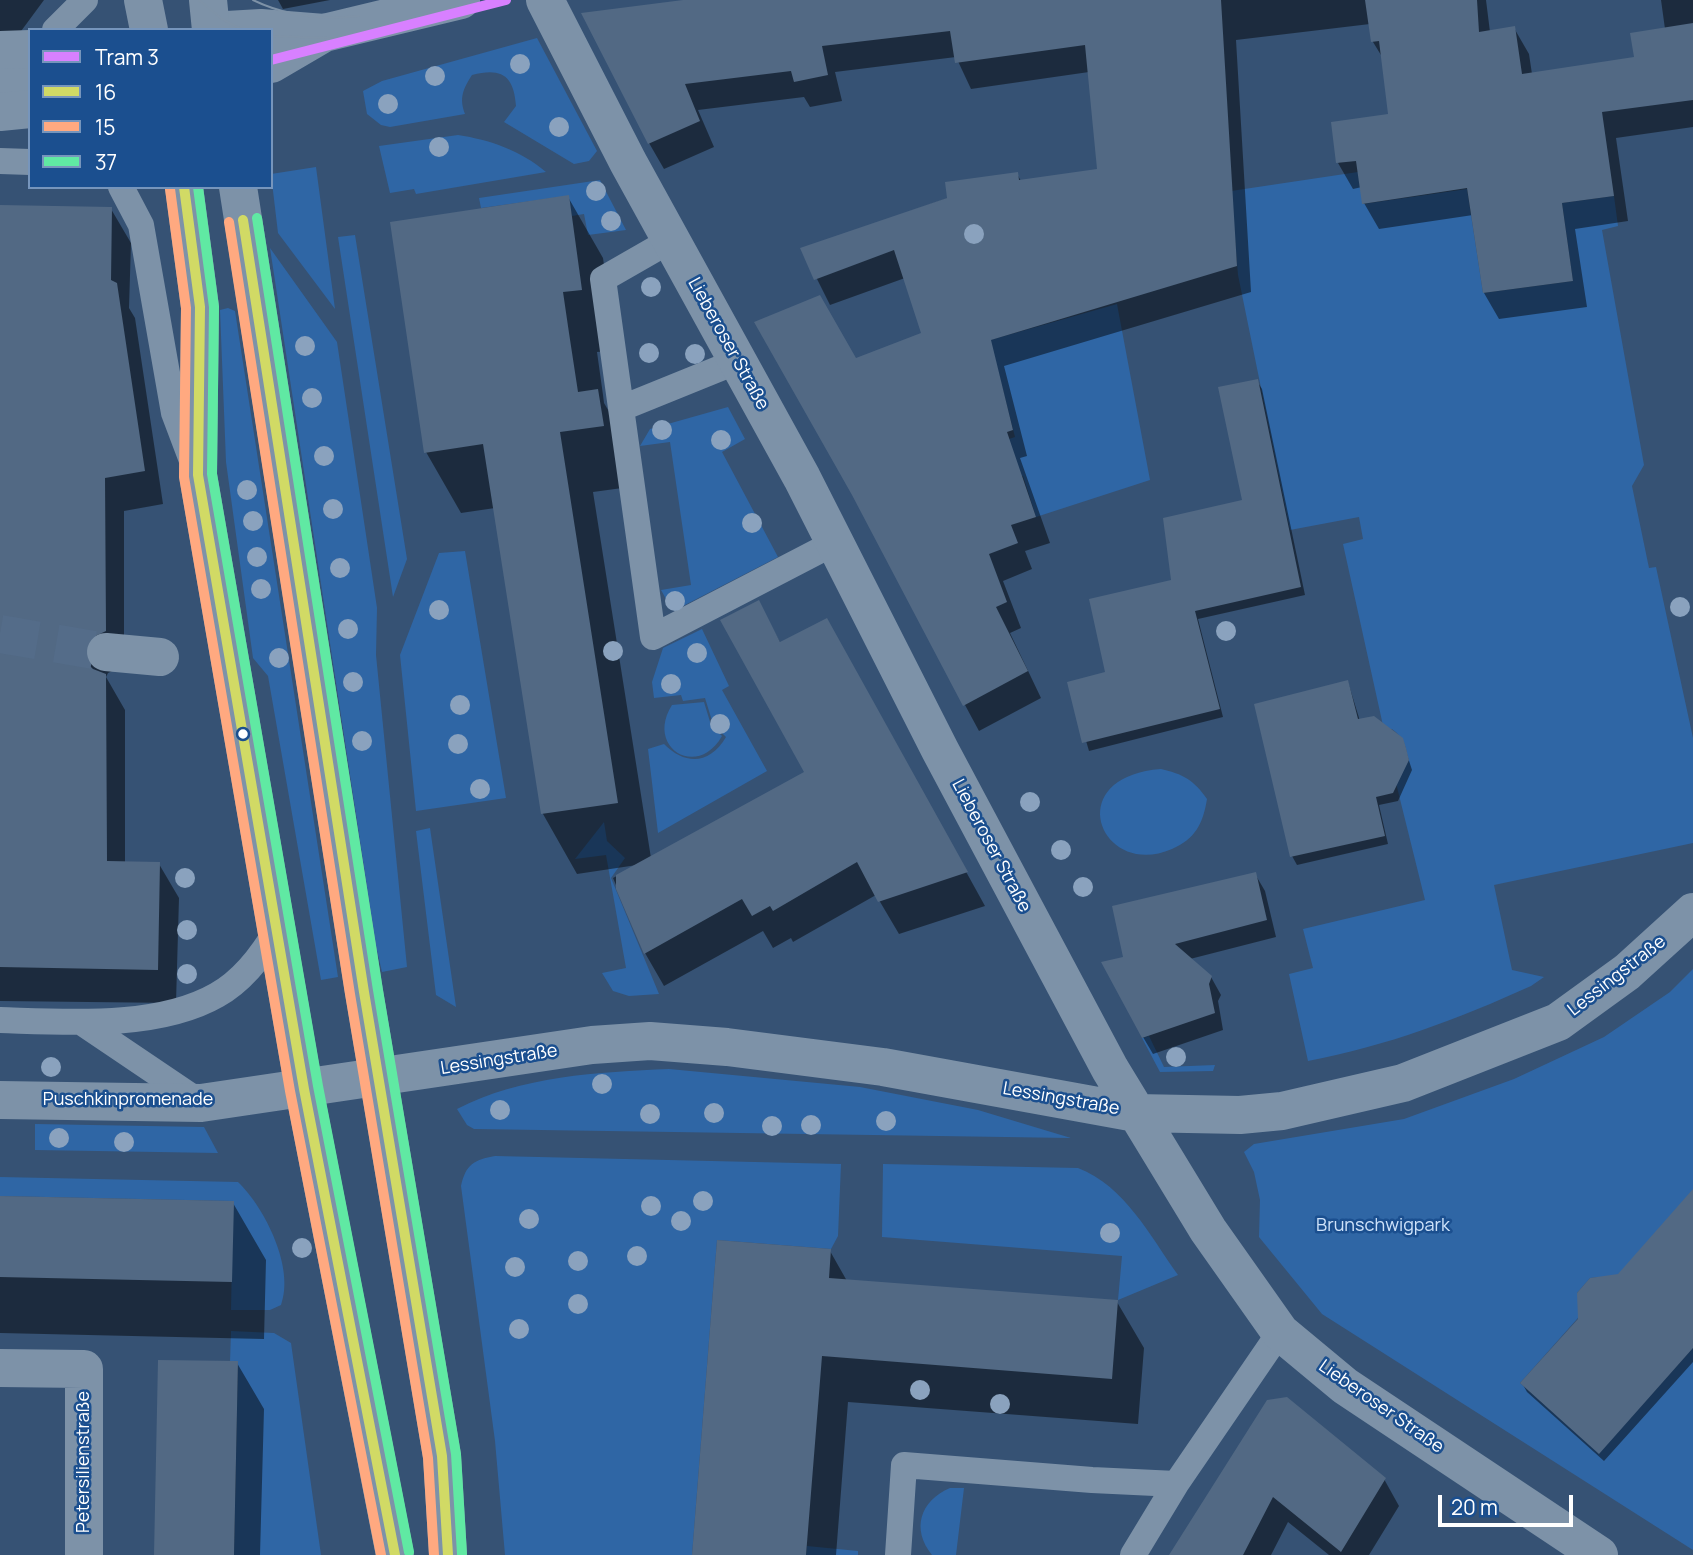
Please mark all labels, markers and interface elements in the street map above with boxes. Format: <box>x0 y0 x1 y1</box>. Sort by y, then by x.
legend <box>28 28 273 189</box>
text: Tram 3 <box>95 43 159 71</box>
text: 16 <box>95 78 116 106</box>
text: 15 <box>95 113 115 141</box>
text: 37 <box>95 148 117 176</box>
street label: Lieberoser Straße <box>683 274 773 414</box>
unlabelled marker <box>236 727 250 741</box>
street label: Lieberoser Straße <box>947 776 1035 916</box>
street label: Lessingstraße <box>1564 931 1670 1021</box>
street label: Lessingstraße <box>439 1040 559 1080</box>
street label: Lessingstraße <box>1001 1078 1121 1120</box>
street label: Puschkinpromenade <box>43 1089 213 1111</box>
park label: Brunschwigpark <box>1316 1215 1450 1237</box>
street label: Lieberoser Straße <box>1314 1356 1448 1458</box>
street label: Petersilienstraße <box>73 1391 95 1533</box>
scale bar <box>1441 1482 1576 1526</box>
text: 20 m <box>1451 1493 1498 1521</box>

